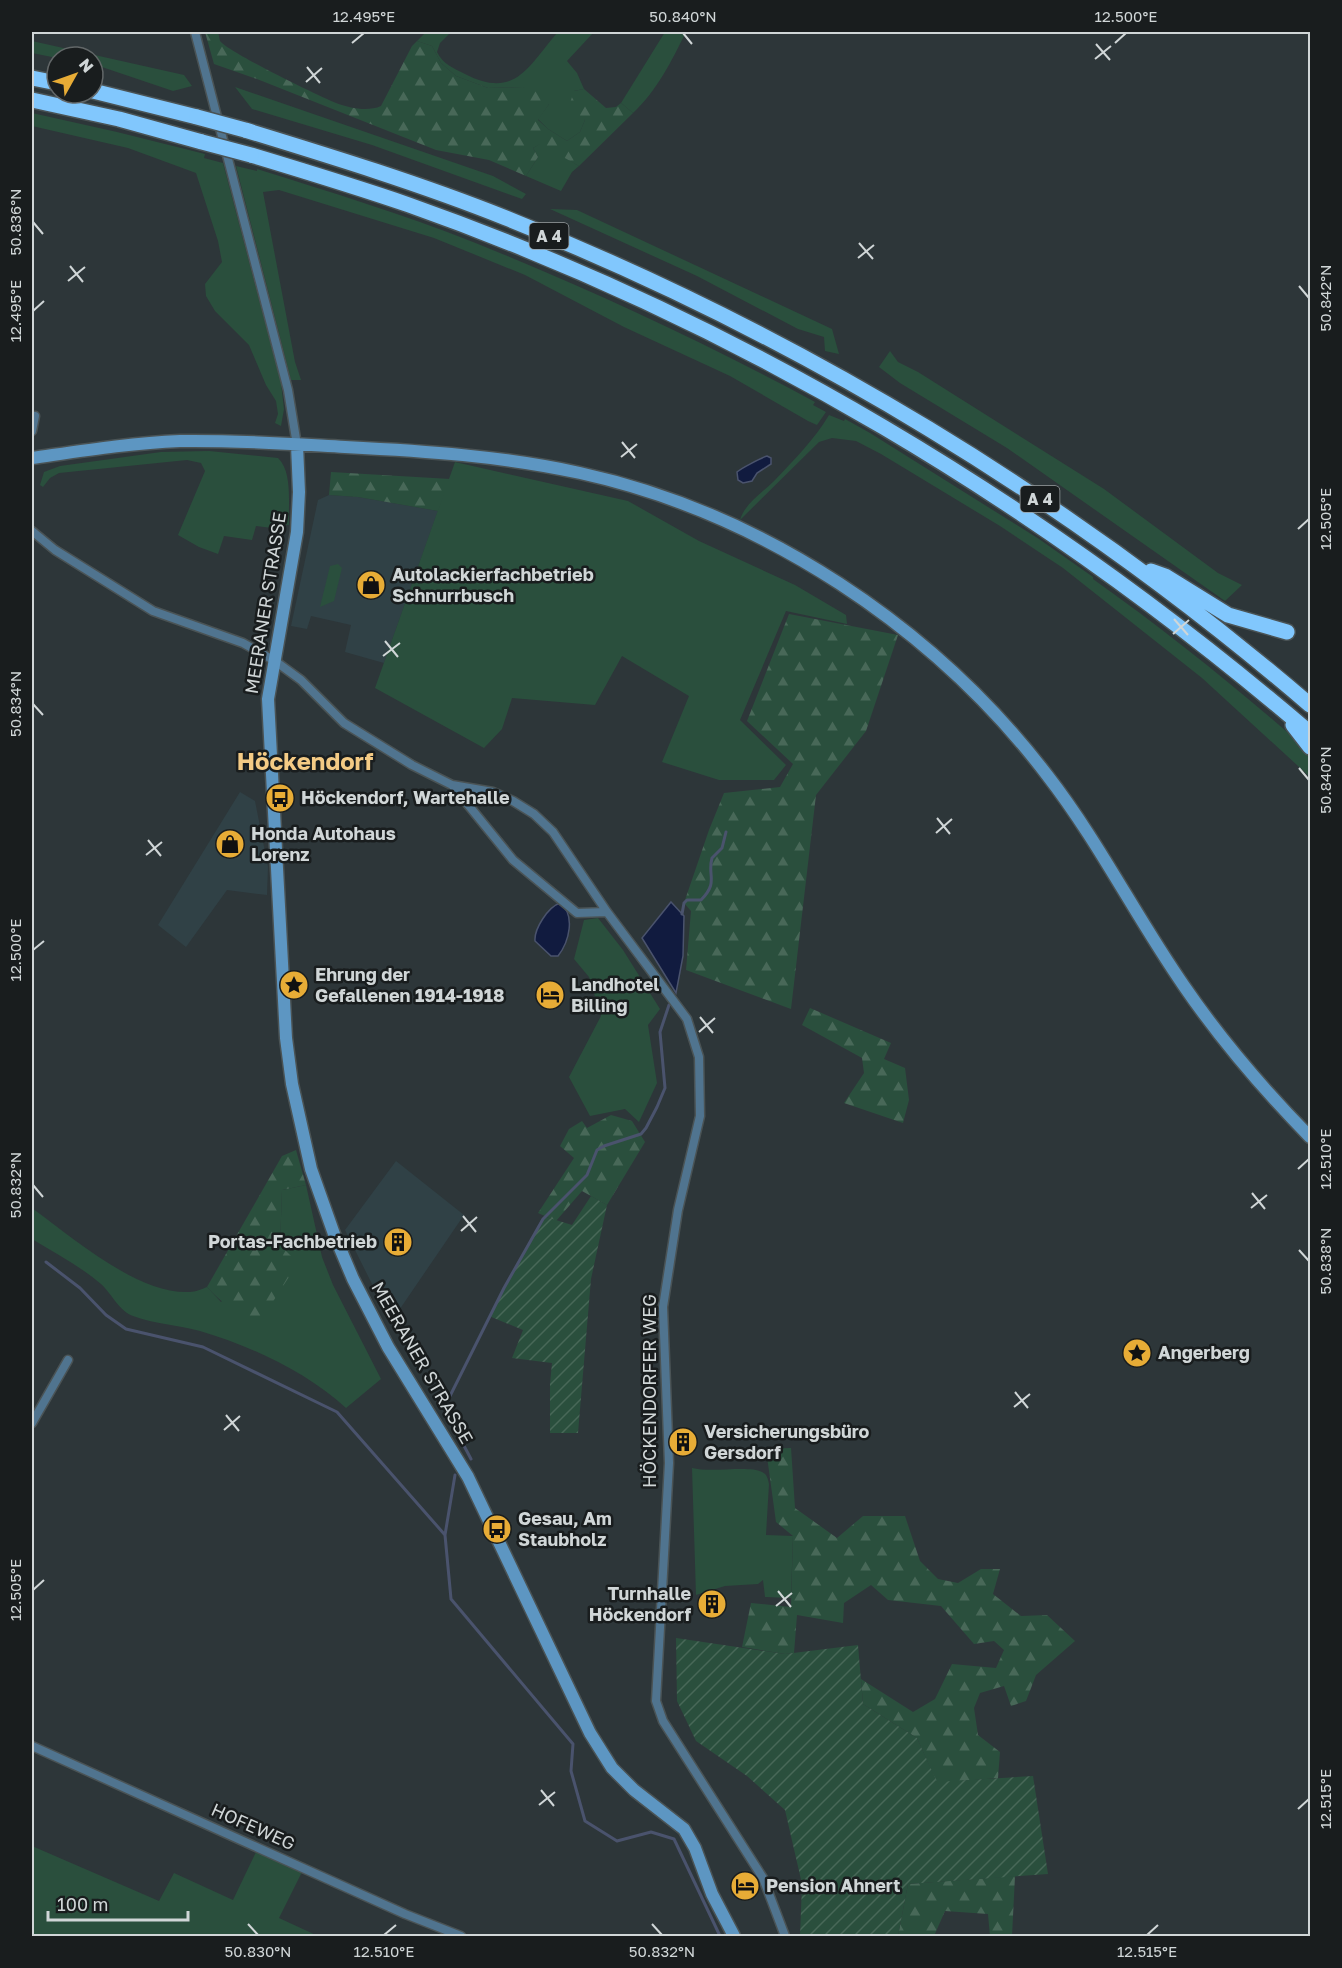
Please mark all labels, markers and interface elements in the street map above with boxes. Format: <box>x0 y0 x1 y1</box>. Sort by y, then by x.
text: 12.495°E <box>333 7 395 25</box>
text: 50.840°N <box>649 7 717 25</box>
text: 12.500°E <box>1095 7 1157 25</box>
north arrow <box>45 45 105 105</box>
text: N <box>75 54 98 76</box>
text: 50.836°N <box>6 189 24 255</box>
road number: A 4 <box>530 223 568 249</box>
text: 50.842°N <box>1316 265 1334 331</box>
text: 12.495°E <box>6 280 24 342</box>
road number: A 4 <box>1020 486 1060 512</box>
text: 12.505°E <box>1316 488 1334 550</box>
street label: MEERANER STRASSE <box>240 510 290 695</box>
place label: Autolackierfachbetrieb Schnurrbusch <box>392 563 594 606</box>
shop icon: Autolackierfachbetrieb Schnurrbusch <box>355 569 387 601</box>
text: 50.834°N <box>6 671 24 737</box>
district label: Höckendorf <box>237 746 373 775</box>
text: 50.840°N <box>1316 746 1334 814</box>
bus stop icon: Höckendorf, Wartehalle <box>264 782 296 814</box>
place label: Höckendorf, Wartehalle <box>301 786 510 808</box>
place label: Honda Autohaus Lorenz <box>251 822 396 865</box>
shop icon: Honda Autohaus Lorenz <box>214 828 246 860</box>
text: 12.500°E <box>6 919 24 981</box>
place label: Ehrung der Gefallenen 1914-1918 <box>315 963 504 1006</box>
place icon: Ehrung der Gefallenen 1914-1918 <box>278 969 310 1001</box>
place label: Landhotel Billing <box>571 973 659 1016</box>
hotel icon: Landhotel Billing <box>534 979 566 1011</box>
text: 12.510°E <box>1316 1129 1334 1189</box>
text: 50.832°N <box>6 1152 24 1218</box>
building icon: Portas-Fachbetrieb <box>382 1226 414 1258</box>
text: 50.838°N <box>1316 1228 1334 1294</box>
place label: Portas-Fachbetrieb <box>208 1230 377 1252</box>
street label: MEERANER STRASSE <box>367 1277 478 1448</box>
street label: HÖCKENDORFER WEG <box>638 1294 660 1488</box>
place icon: Angerberg <box>1121 1337 1153 1369</box>
place label: Angerberg <box>1158 1341 1250 1363</box>
place label: Versicherungsbüro Gersdorf <box>704 1420 870 1463</box>
building icon: Versicherungsbüro Gersdorf <box>667 1426 699 1458</box>
place label: Gesau, Am Staubholz <box>518 1507 612 1550</box>
bus stop icon: Gesau, Am Staubholz <box>481 1513 513 1545</box>
text: 12.505°E <box>6 1559 24 1621</box>
place label: Turnhalle Höckendorf <box>589 1582 691 1625</box>
building icon: Turnhalle Höckendorf <box>696 1588 728 1620</box>
text: 12.515°E <box>1316 1769 1334 1829</box>
street label: HOFEWEG <box>208 1798 299 1854</box>
hotel icon: Pension Ahnert <box>729 1870 761 1902</box>
place label: Pension Ahnert <box>766 1874 900 1896</box>
scale bar <box>48 1884 188 1922</box>
text: 100 m <box>57 1893 108 1915</box>
text: 50.830°N <box>225 1942 291 1960</box>
text: 12.510°E <box>354 1942 414 1960</box>
text: 50.832°N <box>629 1942 695 1960</box>
text: 12.515°E <box>1117 1942 1177 1960</box>

